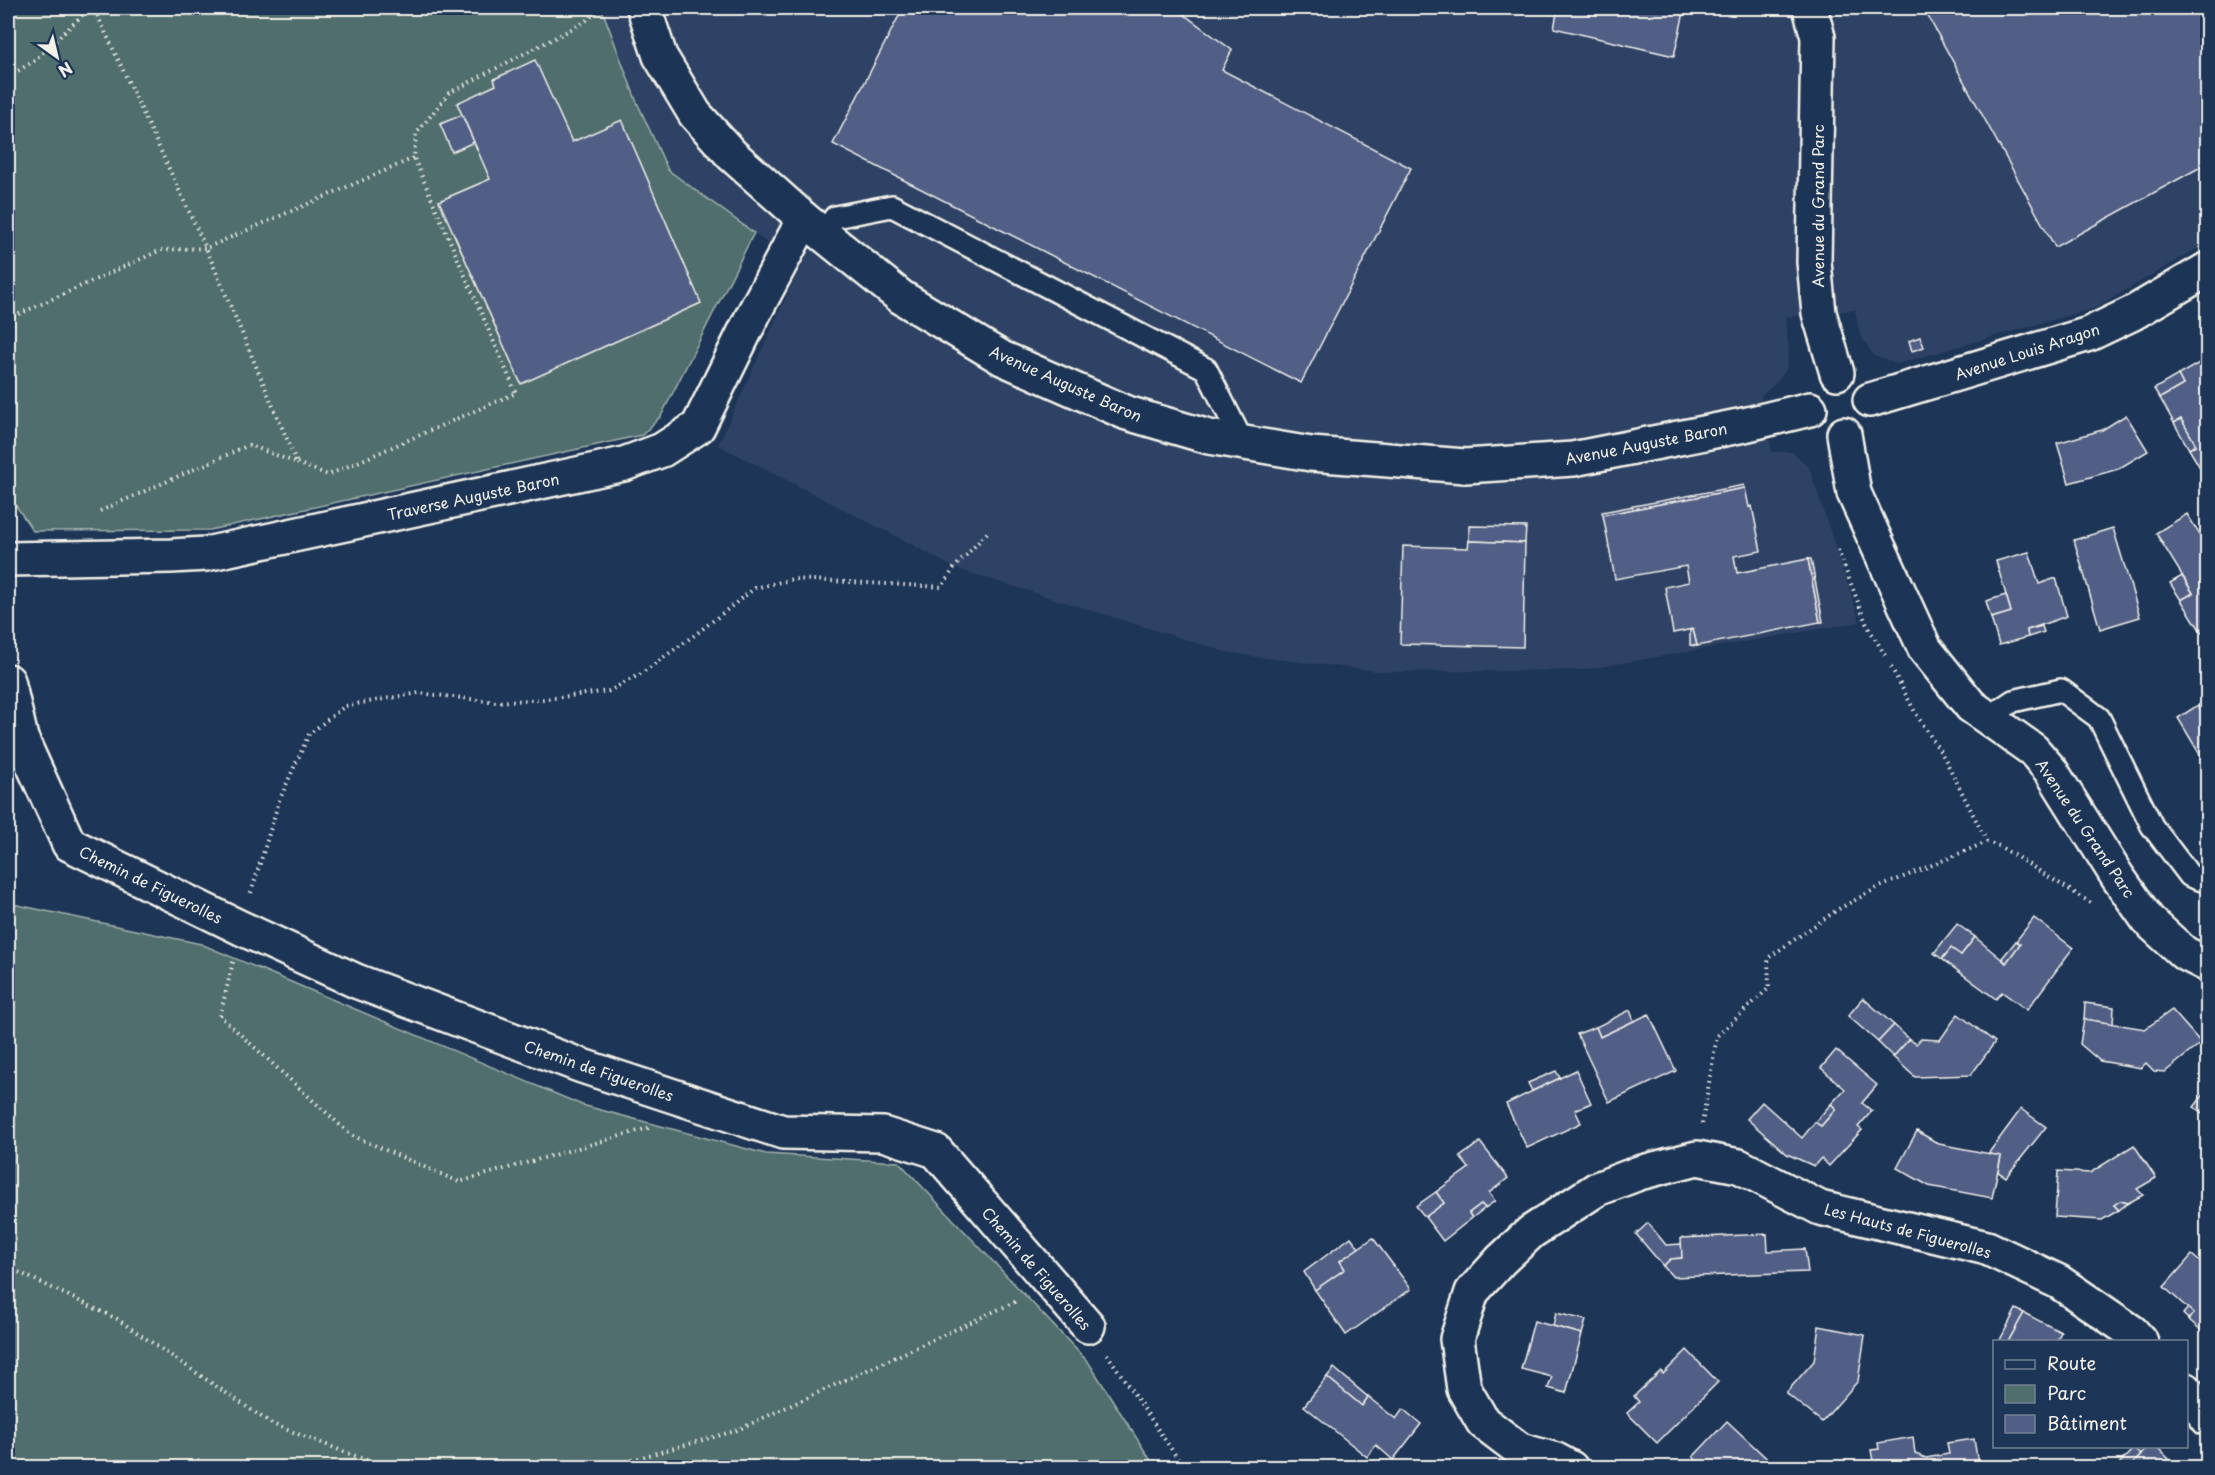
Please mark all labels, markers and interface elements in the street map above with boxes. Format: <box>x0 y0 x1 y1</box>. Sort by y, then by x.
north arrow <box>27 27 87 87</box>
text: N <box>54 57 78 84</box>
street label: Avenue du Grand Parc <box>1806 124 1829 287</box>
street label: Avenue Louis Aragon <box>1952 317 2102 385</box>
street label: Avenue Auguste Baron <box>986 339 1146 427</box>
street label: Avenue Auguste Baron <box>1563 416 1729 470</box>
street label: Traverse Auguste Baron <box>385 467 561 525</box>
street label: Avenue du Grand Parc <box>2031 754 2141 902</box>
street label: Chemin de Figuerolles <box>76 839 227 929</box>
street label: Chemin de Figuerolles <box>521 1034 677 1106</box>
street label: Les Hauts de Figuerolles <box>1822 1197 1994 1263</box>
street label: Chemin de Figuerolles <box>977 1201 1097 1335</box>
legend <box>1993 1340 2188 1448</box>
text: Route <box>2047 1349 2097 1376</box>
text: Parc <box>2047 1379 2086 1406</box>
text: Bâtiment <box>2047 1409 2127 1436</box>

